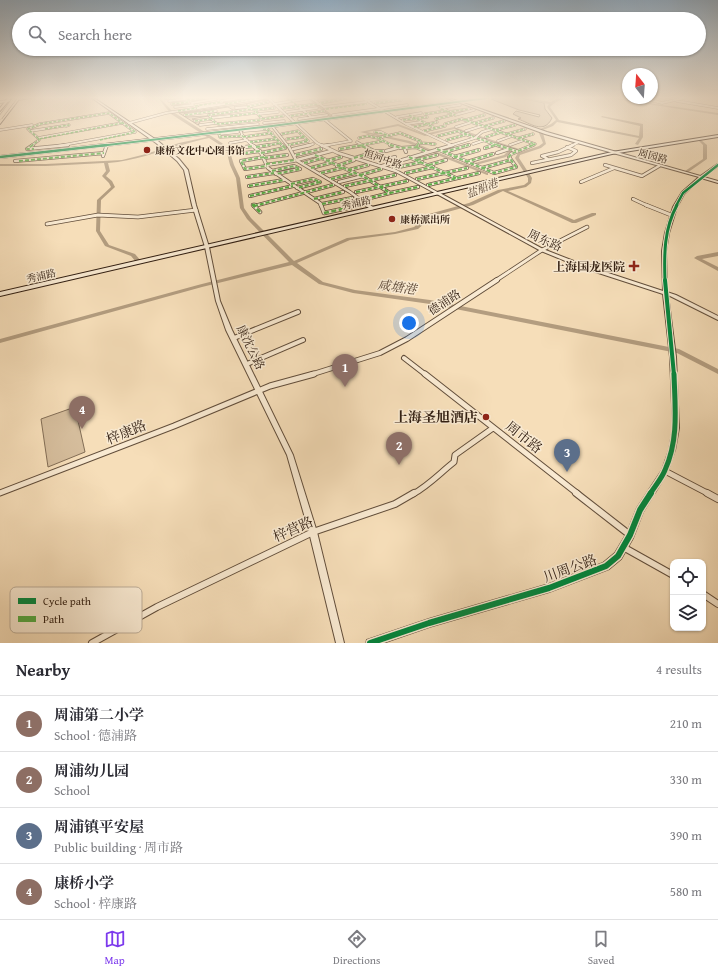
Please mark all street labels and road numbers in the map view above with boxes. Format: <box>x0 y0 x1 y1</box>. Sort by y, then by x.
street label: 恒河中路 <box>362 145 404 173</box>
street label: 周园路 <box>637 145 669 167</box>
street label: 秀浦路 <box>340 192 372 214</box>
street label: 周东路 <box>525 225 565 255</box>
street label: 秀浦路 <box>25 265 57 287</box>
street label: 德浦路 <box>424 285 464 319</box>
street label: 康沈公路 <box>233 322 269 372</box>
street label: 梓康路 <box>103 415 149 449</box>
street label: 周市路 <box>501 416 547 458</box>
street label: 梓营路 <box>270 511 316 547</box>
street label: 川周公路 <box>540 549 600 587</box>

